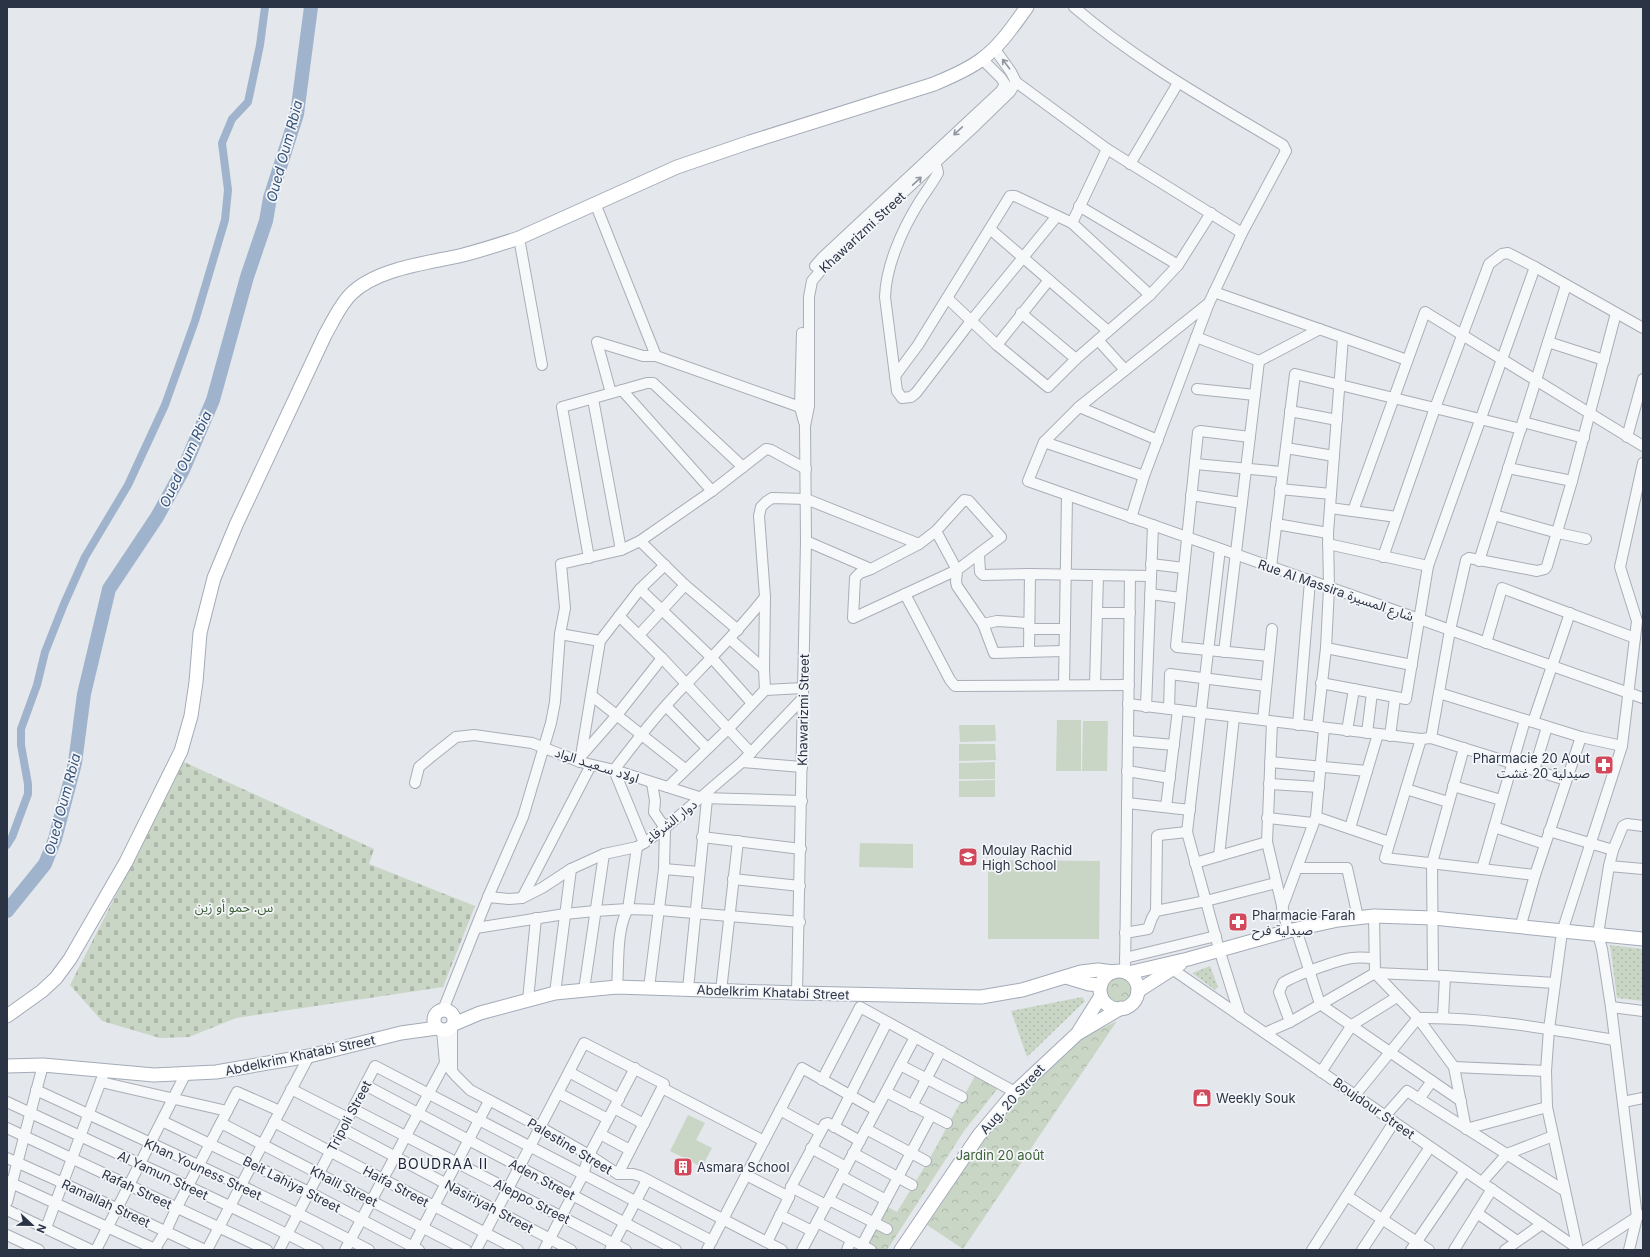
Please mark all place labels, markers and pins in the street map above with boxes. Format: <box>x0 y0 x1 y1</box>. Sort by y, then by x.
place label: Pharmacie 20 Aout صيدلية 20 غشت <box>1473 750 1590 781</box>
pharmacy icon: Pharmacie 20 Aout صيدلية 20 غشت <box>1593 754 1615 776</box>
place label: Moulay Rachid High School <box>982 842 1072 873</box>
school or university icon: Moulay Rachid High School <box>957 846 979 868</box>
place label: Pharmacie Farah صيدلية فرح <box>1252 907 1355 941</box>
pharmacy icon: Pharmacie Farah صيدلية فرح <box>1227 911 1249 933</box>
shop icon: Weekly Souk <box>1191 1087 1213 1109</box>
place label: Weekly Souk <box>1216 1090 1296 1106</box>
building icon: Asmara School <box>672 1156 694 1178</box>
place label: Asmara School <box>697 1159 790 1175</box>

